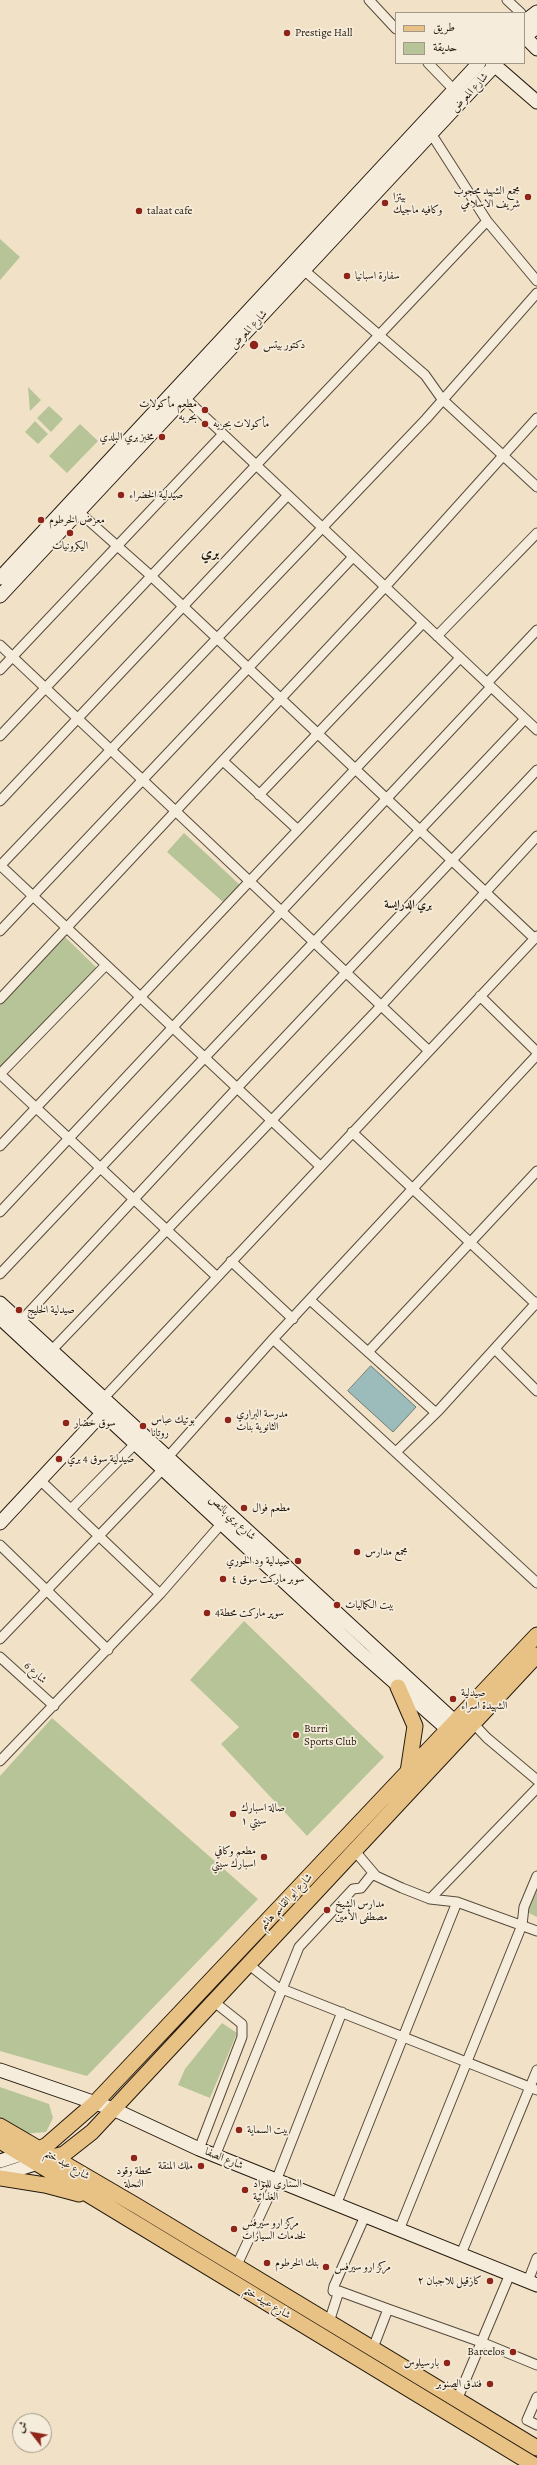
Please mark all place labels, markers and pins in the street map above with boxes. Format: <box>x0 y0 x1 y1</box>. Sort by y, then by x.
place label: Prestige Hall <box>295 26 352 40</box>
marker: Prestige Hall <box>282 28 292 38</box>
place label: مجمع الشهيد محجوب شريف الاسلامي <box>453 184 520 210</box>
place label: بيتزا وكافيه ماجيك <box>393 190 442 216</box>
marker: مجمع الشهيد محجوب شريف الاسلامي <box>523 192 533 202</box>
marker: بيتزا وكافيه ماجيك <box>380 198 390 208</box>
place label: talaat cafe <box>147 204 193 218</box>
marker: talaat cafe <box>134 206 144 216</box>
place label: سفارة اسبانيا <box>355 269 400 283</box>
marker: سفارة اسبانيا <box>342 271 352 281</box>
place label: دكتور بيتس <box>263 338 305 352</box>
marker: دكتور بيتس <box>248 339 260 351</box>
place label: مطعم مأكولات بحريه <box>139 397 197 423</box>
marker: مطعم مأكولات بحريه <box>200 405 210 415</box>
place label: مأكولات بحريه <box>213 417 269 431</box>
marker: مأكولات بحريه <box>200 419 210 429</box>
place label: مخبز بري البلدي <box>99 430 154 444</box>
marker: مخبز بري البلدي <box>157 432 167 442</box>
place label: صيدلية الخضراء <box>129 488 183 502</box>
marker: صيدلية الخضراء <box>116 490 126 500</box>
place label: معرض الخرطوم <box>49 513 105 527</box>
marker: معرض الخرطوم <box>36 515 46 525</box>
marker: اليكرونيات <box>65 528 75 538</box>
place label: اليكرونيات <box>52 539 88 553</box>
place label: صيدلية الخليج <box>27 1303 75 1317</box>
marker: صيدلية الخليج <box>14 1305 24 1315</box>
place label: مدرسة البراري الثانوية بنات <box>236 1407 288 1433</box>
place label: بوتيك عباس روتانا <box>151 1413 195 1439</box>
marker: مدرسة البراري الثانوية بنات <box>223 1415 233 1425</box>
place label: سوق خضار <box>74 1416 116 1430</box>
marker: سوق خضار <box>61 1418 71 1428</box>
marker: بوتيك عباس روتانا <box>138 1421 148 1431</box>
place label: صيدلية سوق 4 بري <box>67 1452 134 1466</box>
marker: صيدلية سوق 4 بري <box>54 1454 64 1464</box>
place label: مطعم فوال <box>252 1501 290 1515</box>
marker: مطعم فوال <box>239 1503 249 1513</box>
place label: مجمع مدارس <box>365 1545 408 1559</box>
marker: مجمع مدارس <box>352 1547 362 1557</box>
place label: صيدلية ود الحوري <box>226 1554 290 1568</box>
marker: صيدلية ود الحوري <box>293 1556 303 1566</box>
place label: سوبر ماركت سوق ٤ <box>231 1572 304 1586</box>
marker: سوبر ماركت سوق ٤ <box>218 1574 228 1584</box>
place label: بيت الكماليات <box>345 1598 394 1612</box>
marker: بيت الكماليات <box>332 1600 342 1610</box>
place label: سوپر مارکت محطة4 <box>215 1606 284 1620</box>
marker: سوپر مارکت محطة4 <box>202 1608 212 1618</box>
place label: صيدلية الشهيدة اسراء <box>461 1686 507 1712</box>
marker: صيدلية الشهيدة اسراء <box>448 1694 458 1704</box>
place label: Burri Sports Club <box>304 1722 357 1748</box>
marker: Burri Sports Club <box>291 1730 301 1740</box>
place label: صالة اسبارك سيتي ١ <box>241 1801 285 1827</box>
marker: صالة اسبارك سيتي ١ <box>228 1809 238 1819</box>
place label: مطعم وكافي اسبارك سيتي <box>211 1844 256 1870</box>
marker: مطعم وكافي اسبارك سيتي <box>259 1852 269 1862</box>
place label: مدارس الشيخ مصطفى الأمين <box>335 1897 387 1923</box>
marker: مدارس الشيخ مصطفى الأمين <box>322 1905 332 1915</box>
place label: بيت السماية <box>247 2123 289 2137</box>
marker: بيت السماية <box>234 2125 244 2135</box>
marker: محطة وقود النحلة <box>129 2153 139 2163</box>
place label: ملك المنقة <box>158 2159 193 2173</box>
marker: ملك المنقة <box>196 2161 206 2171</box>
place label: محطة وقود النحلة <box>116 2164 152 2190</box>
place label: السناري للمواد الغذائية <box>253 2177 302 2203</box>
marker: السناري للمواد الغذائية <box>240 2185 250 2195</box>
place label: مركز ارو سيرفس لخدمات السيارات <box>242 2216 306 2242</box>
marker: مركز ارو سيرفس لخدمات السيارات <box>229 2224 239 2234</box>
place label: بنك الخرطوم <box>275 2256 319 2270</box>
marker: بنك الخرطوم <box>262 2258 272 2268</box>
place label: مركز ارو سيرفس <box>334 2260 391 2274</box>
marker: مركز ارو سيرفس <box>321 2262 331 2272</box>
place label: كازقيل للاجبان ٢ <box>418 2274 482 2288</box>
marker: كازقيل للاجبان ٢ <box>485 2276 495 2286</box>
place label: Barcelos <box>467 2345 505 2359</box>
marker: Barcelos <box>508 2347 518 2357</box>
place label: بارسيلوس <box>404 2356 439 2370</box>
marker: بارسيلوس <box>442 2358 452 2368</box>
place label: فندق الصنوبر <box>436 2377 482 2391</box>
marker: فندق الصنوبر <box>485 2379 495 2389</box>

